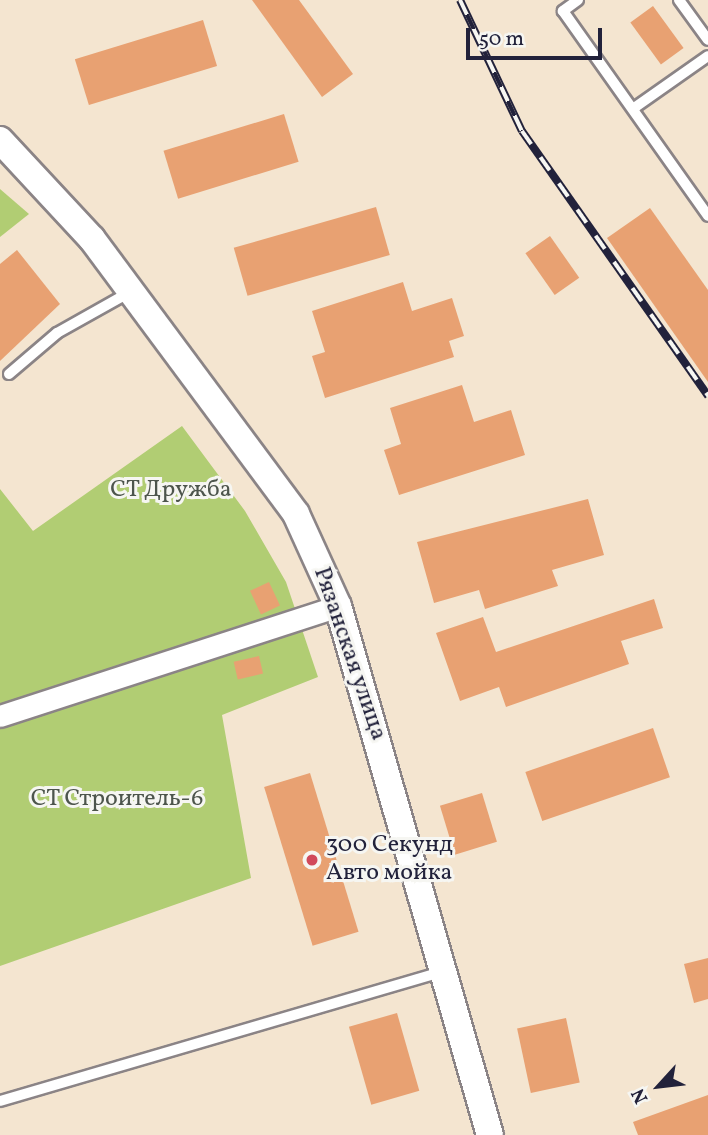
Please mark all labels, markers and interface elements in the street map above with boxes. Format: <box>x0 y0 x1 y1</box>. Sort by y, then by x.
scale bar <box>470 14 606 58</box>
text: 50 m <box>479 25 524 54</box>
park label: СТ Дружба <box>110 477 232 505</box>
street label: Рязанская улица <box>306 563 392 745</box>
park label: СТ Строитель-6 <box>30 786 204 814</box>
place label: 300 Секунд Авто мойка <box>326 832 453 888</box>
marker: 300 Секунд Авто мойка <box>304 852 320 868</box>
north arrow <box>624 1051 694 1121</box>
text: N <box>626 1083 655 1108</box>

